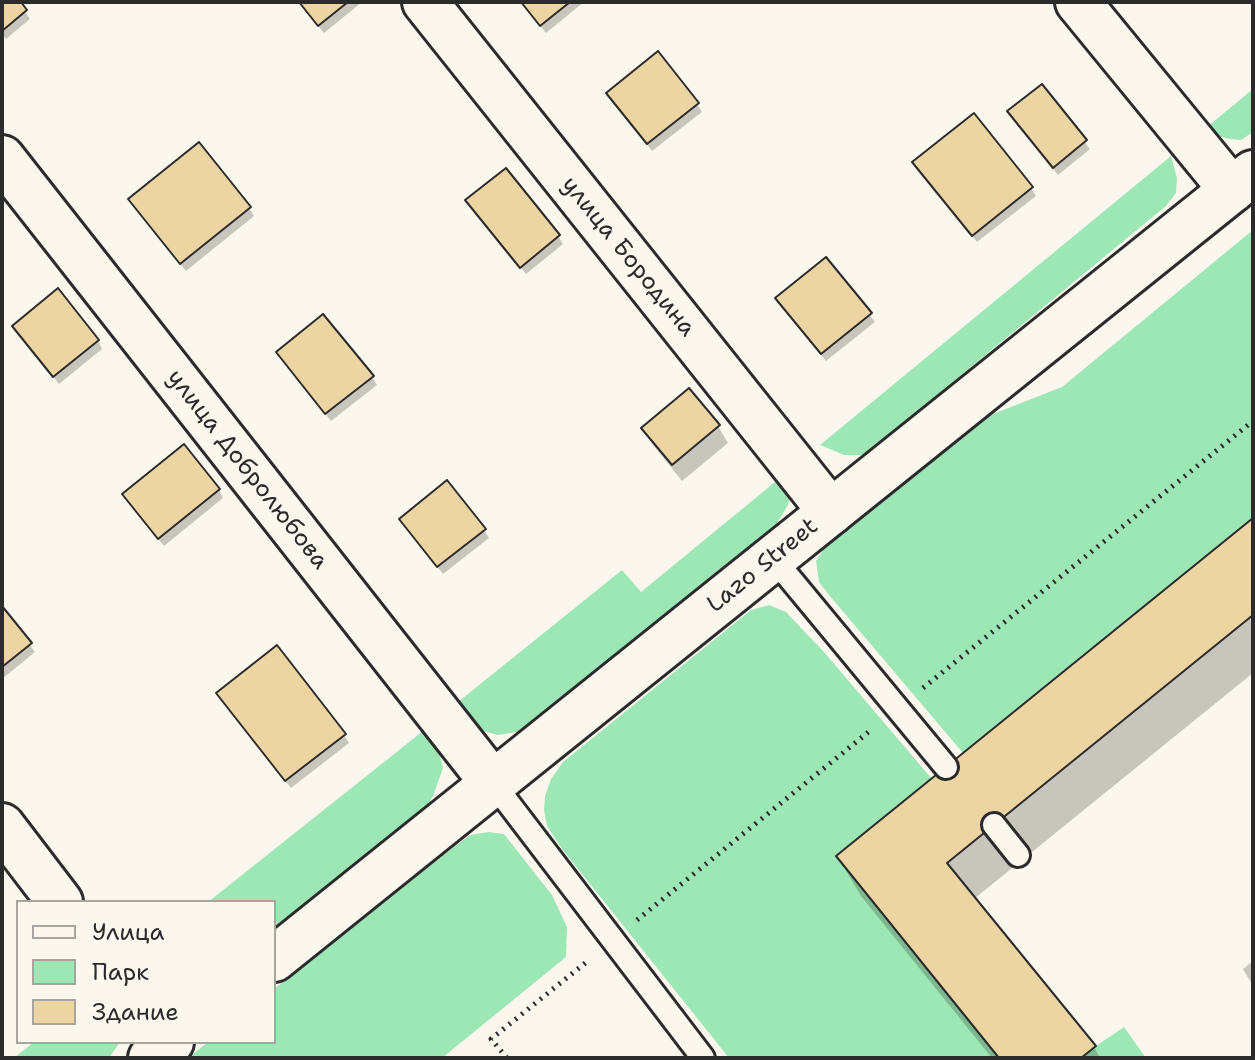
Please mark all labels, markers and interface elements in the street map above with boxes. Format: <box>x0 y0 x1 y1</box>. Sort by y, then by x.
street label: улица Бородина <box>555 171 701 343</box>
street label: улица Добролюбова <box>160 364 334 576</box>
street label: Lazo Street <box>702 512 824 620</box>
legend <box>16 900 276 1044</box>
text: Улица <box>92 916 165 948</box>
text: Парк <box>92 956 149 988</box>
text: Здание <box>92 996 179 1028</box>

